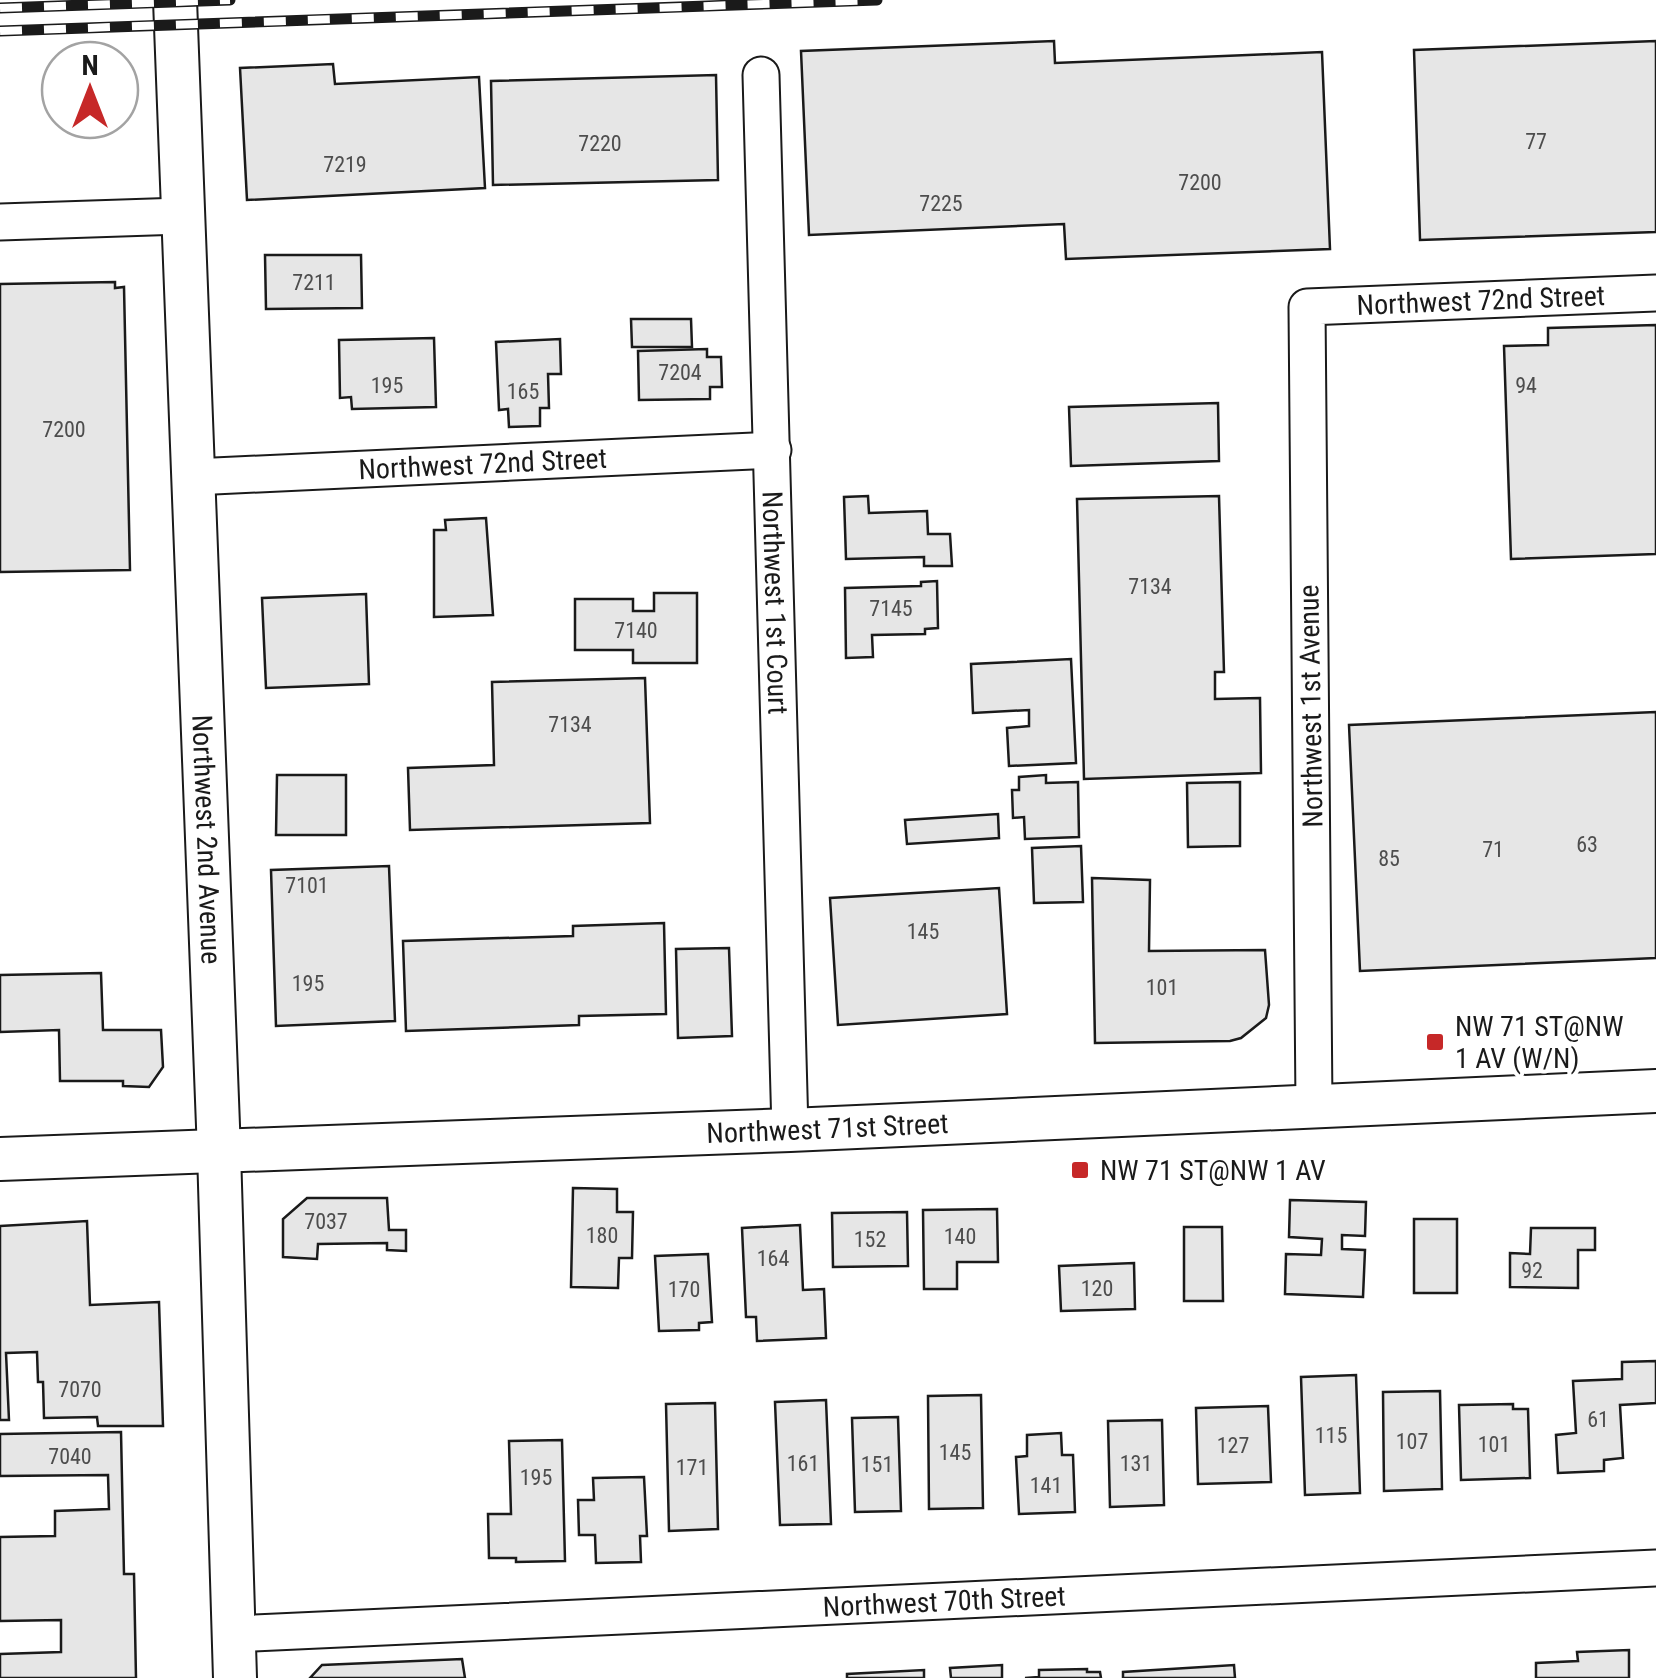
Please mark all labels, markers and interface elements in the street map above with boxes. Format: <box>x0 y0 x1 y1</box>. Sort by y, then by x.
north arrow <box>40 40 140 140</box>
text: N <box>81 49 99 82</box>
house number: 77 <box>1525 129 1547 154</box>
house number: 7220 <box>578 131 622 156</box>
house number: 7219 <box>323 152 367 177</box>
house number: 7200 <box>1178 170 1222 195</box>
house number: 7225 <box>919 191 963 216</box>
house number: 7211 <box>292 270 336 295</box>
street label: Northwest 72nd Street <box>1356 279 1606 321</box>
house number: 7204 <box>658 360 702 385</box>
house number: 195 <box>371 373 403 398</box>
house number: 94 <box>1515 373 1537 398</box>
house number: 165 <box>507 379 539 404</box>
house number: 7200 <box>42 417 86 442</box>
street label: Northwest 72nd Street <box>358 441 608 486</box>
street label: Northwest 1st Court <box>756 491 795 715</box>
house number: 7134 <box>1128 574 1172 599</box>
street label: Northwest 1st Avenue <box>1292 584 1330 828</box>
house number: 7145 <box>869 596 913 621</box>
house number: 7140 <box>614 618 658 643</box>
house number: 7134 <box>548 712 592 737</box>
street label: Northwest 2nd Avenue <box>186 714 228 965</box>
house number: 63 <box>1576 832 1598 857</box>
house number: 71 <box>1482 837 1504 862</box>
house number: 85 <box>1378 846 1400 871</box>
house number: 7101 <box>285 873 329 898</box>
house number: 145 <box>907 919 939 944</box>
house number: 195 <box>292 971 324 996</box>
house number: 101 <box>1146 975 1178 1000</box>
place label: NW 71 ST@NW 1 AV (W/N) <box>1455 1010 1623 1075</box>
marker: NW 71 ST@NW 1 AV (W/N) <box>1424 1031 1446 1053</box>
street label: Northwest 71st Street <box>706 1106 949 1150</box>
place label: NW 71 ST@NW 1 AV <box>1100 1154 1326 1187</box>
marker: NW 71 ST@NW 1 AV <box>1069 1159 1091 1181</box>
house number: 7037 <box>304 1209 348 1234</box>
house number: 180 <box>586 1223 618 1248</box>
house number: 140 <box>944 1224 976 1249</box>
house number: 152 <box>854 1227 886 1252</box>
house number: 164 <box>757 1246 789 1271</box>
house number: 92 <box>1521 1258 1543 1283</box>
house number: 120 <box>1081 1276 1113 1301</box>
house number: 170 <box>668 1277 700 1302</box>
house number: 7070 <box>58 1377 102 1402</box>
house number: 61 <box>1587 1407 1609 1432</box>
house number: 115 <box>1315 1423 1347 1448</box>
house number: 107 <box>1396 1429 1428 1454</box>
house number: 101 <box>1478 1432 1510 1457</box>
house number: 127 <box>1217 1433 1249 1458</box>
house number: 145 <box>939 1440 971 1465</box>
house number: 7040 <box>48 1444 92 1469</box>
house number: 161 <box>787 1451 819 1476</box>
house number: 131 <box>1120 1451 1152 1476</box>
house number: 151 <box>861 1452 893 1477</box>
house number: 171 <box>676 1455 708 1480</box>
house number: 195 <box>520 1465 552 1490</box>
house number: 141 <box>1030 1473 1062 1498</box>
street label: Northwest 70th Street <box>822 1579 1066 1623</box>

